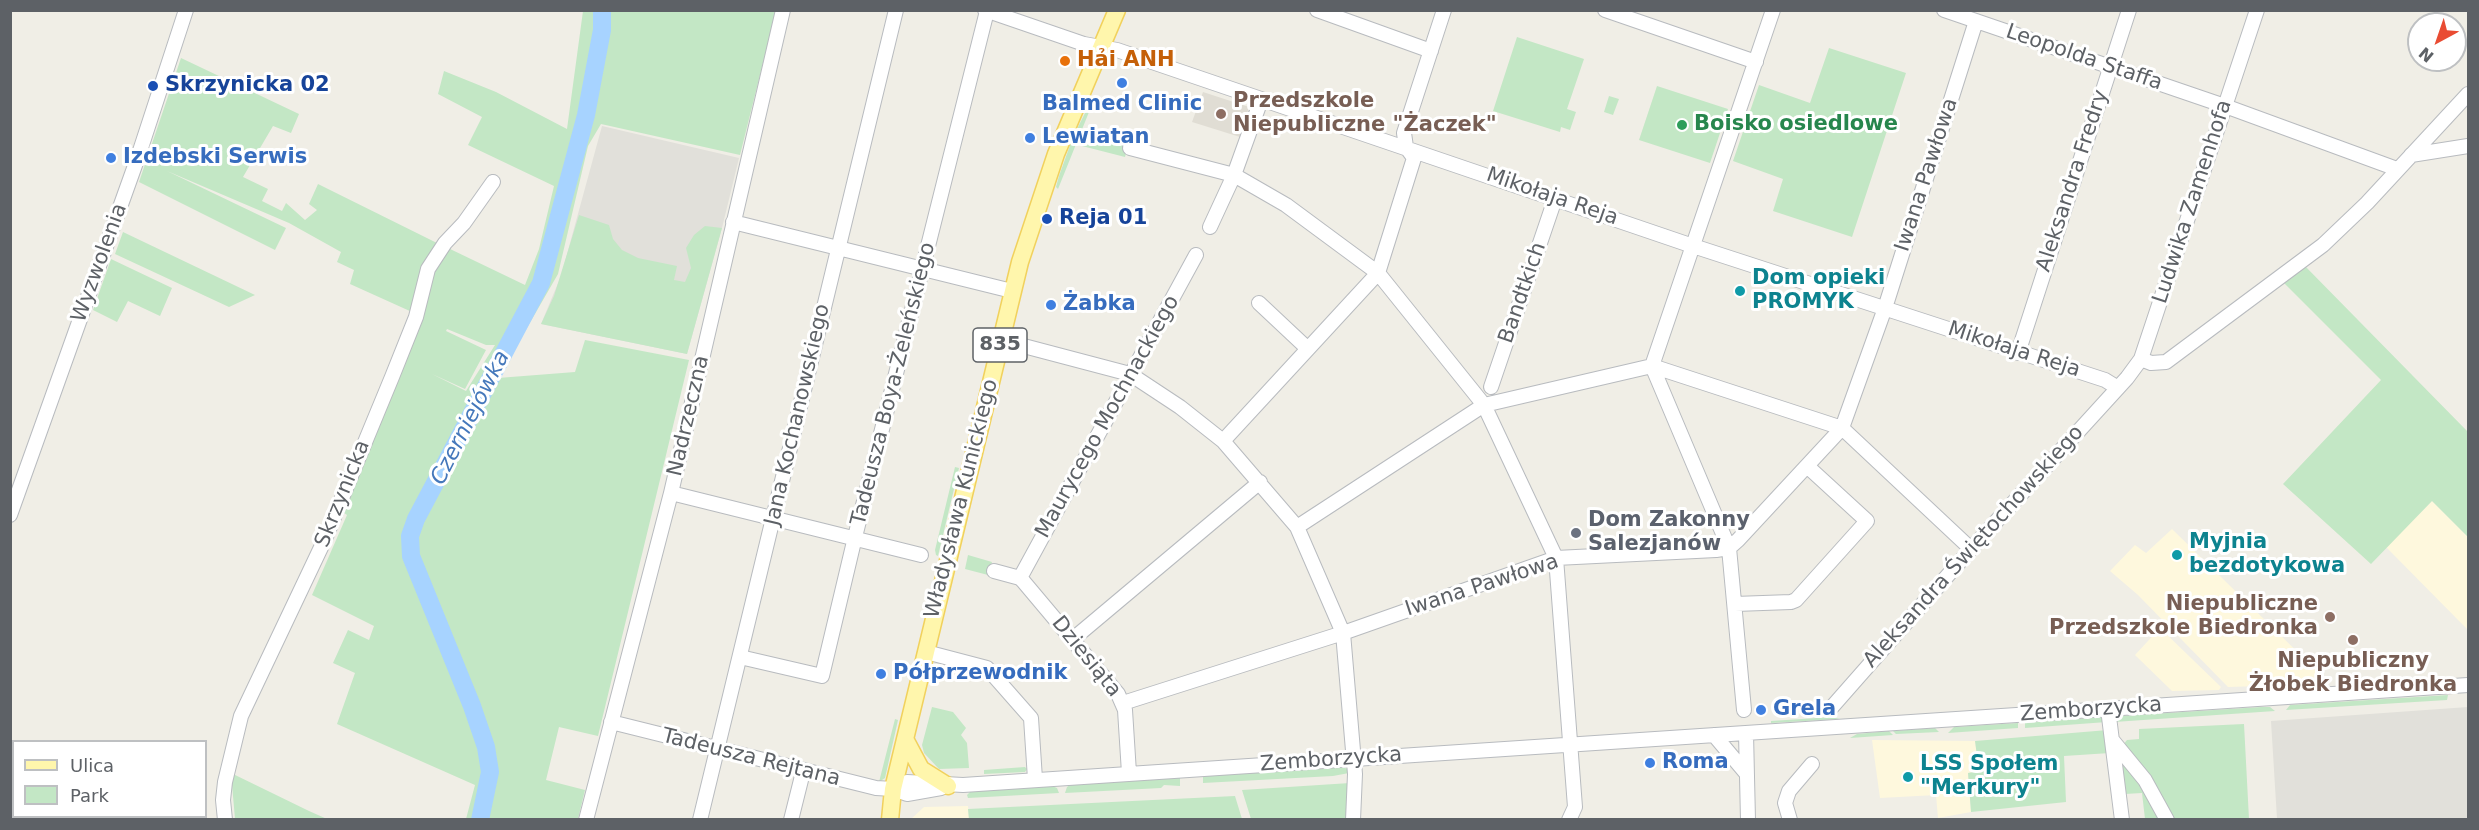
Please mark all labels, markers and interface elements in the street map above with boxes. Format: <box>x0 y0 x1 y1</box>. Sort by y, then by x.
north arrow <box>2407 12 2467 72</box>
street label: Leopolda Staffa <box>2002 19 2166 97</box>
text: N <box>2415 43 2438 66</box>
place label: Hải ANH <box>1077 48 1175 74</box>
marker: Hải ANH <box>1058 54 1072 68</box>
place label: Skrzynicka 02 <box>165 73 330 99</box>
marker: Balmed Clinic <box>1115 76 1129 90</box>
marker: Skrzynicka 02 <box>146 79 160 93</box>
street label: Aleksandra Fredry <box>2032 87 2114 275</box>
place label: Przedszkole Niepubliczne "Żaczek" <box>1233 89 1497 139</box>
place label: Balmed Clinic <box>1042 92 1202 118</box>
street label: Iwana Pawłowa <box>1890 95 1964 255</box>
street label: Ludwika Zamenhofa <box>2148 97 2238 307</box>
marker: Przedszkole Niepubliczne "Żaczek" <box>1214 107 1228 121</box>
place label: Boisko osiedlowe <box>1694 112 1898 138</box>
marker: Boisko osiedlowe <box>1675 118 1689 132</box>
place label: Lewiatan <box>1042 125 1150 151</box>
marker: Lewiatan <box>1023 131 1037 145</box>
place label: Izdebski Serwis <box>123 145 307 171</box>
marker: Izdebski Serwis <box>104 151 118 165</box>
street label: Mikołaja Reja <box>1483 163 1621 231</box>
street label: Wyzwolenia <box>67 200 133 326</box>
place label: Reja 01 <box>1059 206 1147 232</box>
marker: Reja 01 <box>1040 212 1054 226</box>
street label: Bandtkich <box>1494 239 1552 347</box>
street label: Tadeusza Boya-Żeleńskiego <box>847 240 941 528</box>
place label: Dom opieki PROMYK <box>1752 266 1885 316</box>
marker: Dom opieki PROMYK <box>1733 284 1747 298</box>
street label: Maurycego Mochnackiego <box>1031 291 1185 543</box>
place label: Żabka <box>1063 292 1136 318</box>
marker: Żabka <box>1044 298 1058 312</box>
street label: Jana Kochanowskiego <box>760 302 836 528</box>
street label: Mikołaja Reja <box>1945 317 2083 383</box>
road number: 835 <box>973 328 1027 362</box>
water label: Czerniejówka <box>426 347 516 489</box>
street label: Nadrzeczna <box>663 353 715 479</box>
street label: Władysława Kunickiego <box>920 377 1004 621</box>
street label: Aleksandra Świętochowskiego <box>1859 421 2089 673</box>
street label: Skrzynicka <box>310 437 376 551</box>
place label: Dom Zakonny Salezjanów <box>1588 508 1750 558</box>
marker: Dom Zakonny Salezjanów <box>1569 526 1583 540</box>
place label: Myjnia bezdotykowa <box>2189 530 2345 580</box>
marker: Myjnia bezdotykowa <box>2170 548 2184 562</box>
street label: Iwana Pawłowa <box>1402 549 1562 623</box>
place label: Niepubliczne Przedszkole Biedronka <box>2049 592 2318 642</box>
marker: Niepubliczne Przedszkole Biedronka <box>2323 610 2337 624</box>
street label: Dziesiąta <box>1046 611 1126 703</box>
marker: Niepubliczny Żłobek Biedronka <box>2346 633 2360 647</box>
place label: Niepubliczny Żłobek Biedronka <box>2249 649 2457 699</box>
place label: Półprzewodnik <box>893 661 1067 687</box>
marker: Półprzewodnik <box>874 667 888 681</box>
street label: Zemborzycka <box>2019 692 2163 728</box>
place label: Grela <box>1773 697 1836 723</box>
marker: Grela <box>1754 703 1768 717</box>
street label: Tadeusza Rejtana <box>659 724 843 792</box>
legend <box>12 740 207 818</box>
street label: Zemborzycka <box>1259 742 1403 778</box>
place label: Roma <box>1662 750 1729 776</box>
place label: LSS Społem "Merkury" <box>1920 752 2058 802</box>
text: Ulica <box>70 755 114 776</box>
marker: Roma <box>1643 756 1657 770</box>
marker: LSS Społem "Merkury" <box>1901 770 1915 784</box>
text: Park <box>70 785 109 806</box>

